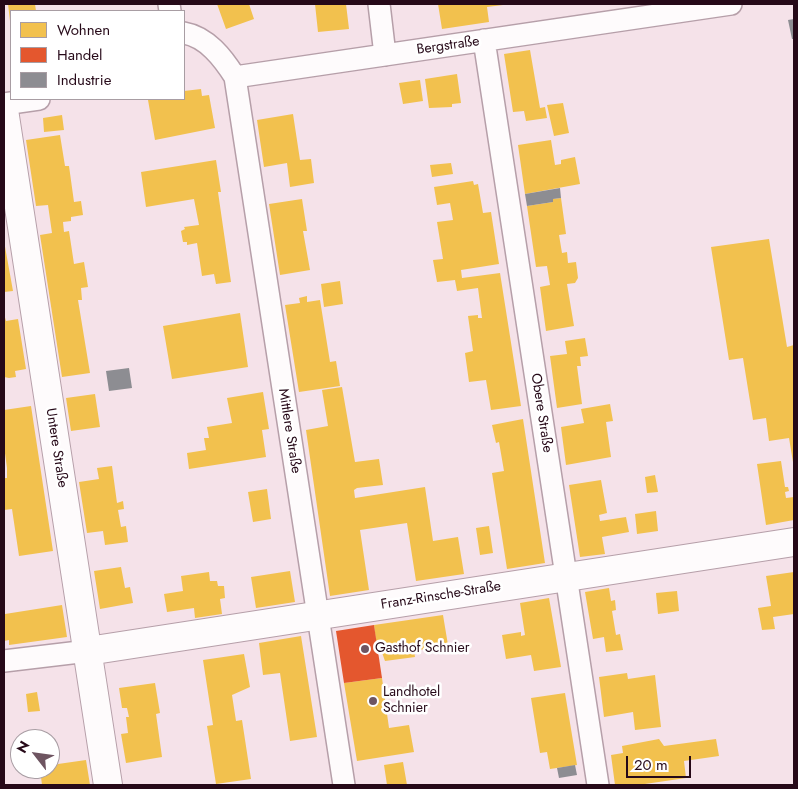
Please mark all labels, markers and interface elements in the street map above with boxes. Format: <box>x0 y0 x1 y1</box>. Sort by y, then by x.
legend <box>10 10 185 100</box>
text: Wohnen <box>57 19 110 41</box>
street label: Bergstraße <box>416 33 480 59</box>
text: Handel <box>57 44 103 66</box>
text: Industrie <box>57 69 111 91</box>
street label: Obere Straße <box>526 372 556 454</box>
street label: Mittlere Straße <box>274 387 304 475</box>
street label: Untere Straße <box>41 407 71 489</box>
street label: Franz-Rinsche-Straße <box>380 578 502 614</box>
place label: Gasthof Schnier <box>375 641 469 657</box>
marker: Gasthof Schnier <box>359 643 371 655</box>
place label: Landhotel Schnier <box>383 685 440 718</box>
marker: Landhotel Schnier <box>367 695 379 707</box>
north arrow <box>10 729 60 779</box>
text: N <box>11 737 34 757</box>
scale bar <box>628 746 693 778</box>
text: 20 m <box>634 754 668 776</box>

